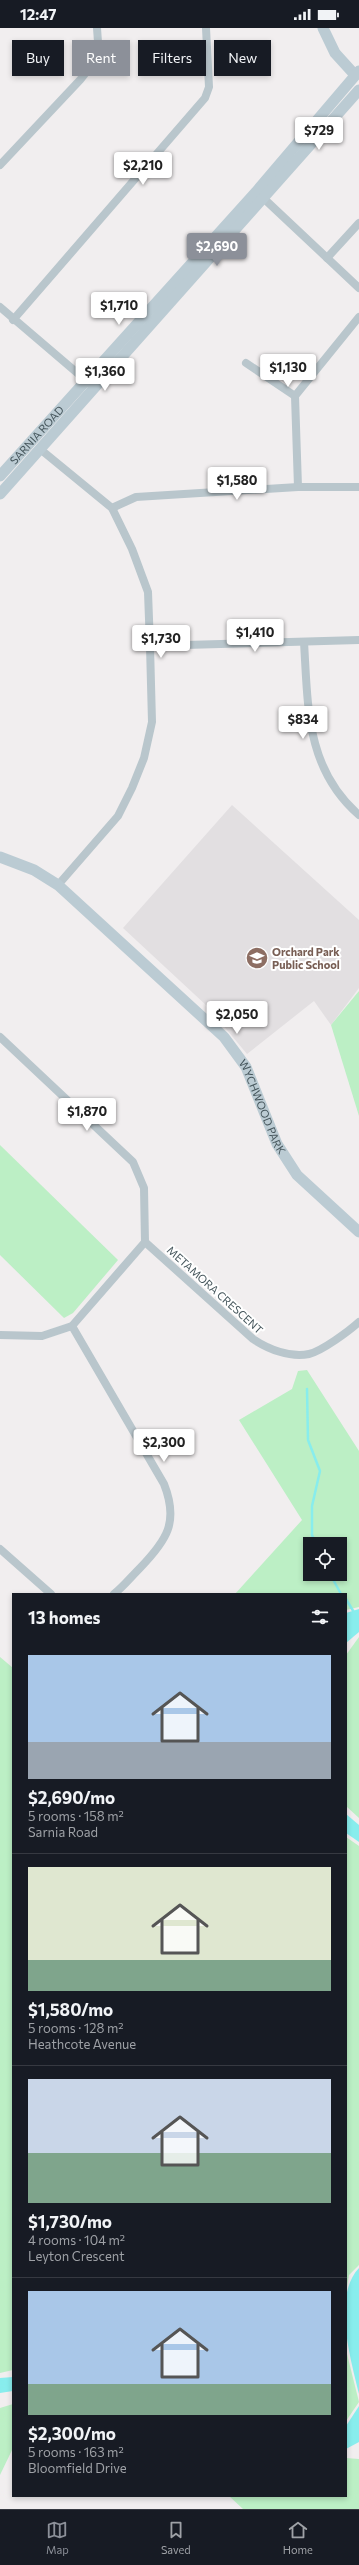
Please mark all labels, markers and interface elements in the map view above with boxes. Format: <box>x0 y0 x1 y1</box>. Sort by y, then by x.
text: 12:47 <box>20 5 56 23</box>
chip: Buy <box>12 40 64 76</box>
chip: Rent <box>72 40 130 76</box>
chip: Filters <box>138 40 206 76</box>
chip: New <box>214 40 271 76</box>
pin: $729 <box>295 117 343 151</box>
text: $729 <box>304 122 334 138</box>
pin: $2,210 <box>110 152 176 186</box>
text: $2,210 <box>123 157 163 173</box>
pin: $2,690 <box>184 233 250 267</box>
text: $2,690 <box>196 238 238 254</box>
pin: $1,710 <box>86 292 152 326</box>
text: $1,710 <box>100 297 138 313</box>
pin: $1,130 <box>255 354 321 388</box>
pin: $1,360 <box>72 358 138 392</box>
text: $1,130 <box>269 359 307 375</box>
text: $1,360 <box>85 363 125 379</box>
street label: SARNIA ROAD <box>7 403 66 467</box>
pin: $1,580 <box>204 467 270 501</box>
text: $1,580 <box>217 472 257 488</box>
pin: $1,410 <box>222 619 288 653</box>
text: $1,410 <box>236 624 274 640</box>
pin: $1,730 <box>128 625 194 659</box>
text: $1,730 <box>141 630 181 646</box>
pin: $834 <box>279 706 327 740</box>
text: $834 <box>288 711 318 727</box>
school or university icon: Orchard Park Public School <box>244 945 270 971</box>
place label: Orchard Park Public School <box>272 945 340 971</box>
pin: $2,050 <box>204 1001 270 1035</box>
text: $2,050 <box>216 1006 258 1022</box>
street label: WYCHWOOD PARK <box>237 1057 289 1157</box>
pin: $1,870 <box>54 1098 120 1132</box>
text: $1,870 <box>67 1103 107 1119</box>
street label: METAMORA CRESCENT <box>165 1243 266 1336</box>
pin: $2,300 <box>131 1429 197 1463</box>
text: $2,300 <box>143 1434 185 1450</box>
map controls <box>303 1537 347 1581</box>
button: locate <box>303 1537 347 1581</box>
icon: filters <box>309 1606 331 1628</box>
text: 13 homes <box>28 1607 101 1628</box>
icon: home <box>144 1681 216 1753</box>
text: $2,690/mo <box>28 1787 115 1808</box>
text: 5 rooms · 158 m² <box>28 1808 124 1824</box>
text: Sarnia Road <box>28 1824 98 1840</box>
icon: home <box>144 1893 216 1965</box>
text: $1,580/mo <box>28 1999 113 2020</box>
text: 5 rooms · 128 m² <box>28 2020 123 2036</box>
text: Heathcote Avenue <box>28 2036 136 2052</box>
icon: home <box>144 2105 216 2177</box>
text: $1,730/mo <box>28 2211 112 2232</box>
text: 4 rooms · 104 m² <box>28 2232 125 2248</box>
text: Leyton Crescent <box>28 2248 125 2264</box>
icon: home <box>144 2317 216 2389</box>
text: $2,300/mo <box>28 2423 116 2444</box>
text: 5 rooms · 163 m² <box>28 2444 124 2460</box>
text: Bloomfield Drive <box>28 2460 127 2476</box>
tab: Map <box>46 2519 69 2556</box>
tab: Saved <box>161 2519 191 2556</box>
tab: Home <box>283 2519 313 2556</box>

